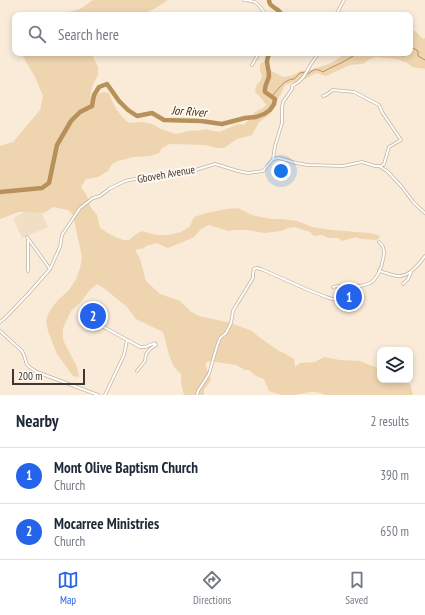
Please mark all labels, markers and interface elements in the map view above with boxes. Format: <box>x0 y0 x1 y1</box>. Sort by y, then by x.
search box <box>12 12 413 56</box>
icon: search <box>26 23 48 45</box>
text: Search here <box>58 25 119 44</box>
water label: Jor River <box>170 102 209 120</box>
your location <box>271 161 291 181</box>
street label: Gboveh Avenue <box>136 162 196 186</box>
pin: 1 <box>336 282 362 312</box>
pin: 2 <box>80 301 106 331</box>
map controls <box>377 347 413 383</box>
button: layers <box>377 347 413 383</box>
scale bar <box>12 367 85 386</box>
text: 200 m <box>18 369 42 383</box>
text: Nearby <box>16 410 59 432</box>
text: 2 results <box>370 413 409 430</box>
text: Mont Olive Baptism Church <box>54 458 198 477</box>
text: 1 <box>26 467 32 484</box>
text: 390 m <box>380 467 409 484</box>
text: Church <box>54 477 85 494</box>
text: Mocarree Ministries <box>54 514 159 533</box>
text: 2 <box>26 523 32 540</box>
text: 650 m <box>380 523 409 540</box>
text: Church <box>54 533 85 550</box>
tab: Map <box>57 569 79 607</box>
tab: Directions <box>193 569 231 607</box>
tab: Saved <box>345 569 368 607</box>

